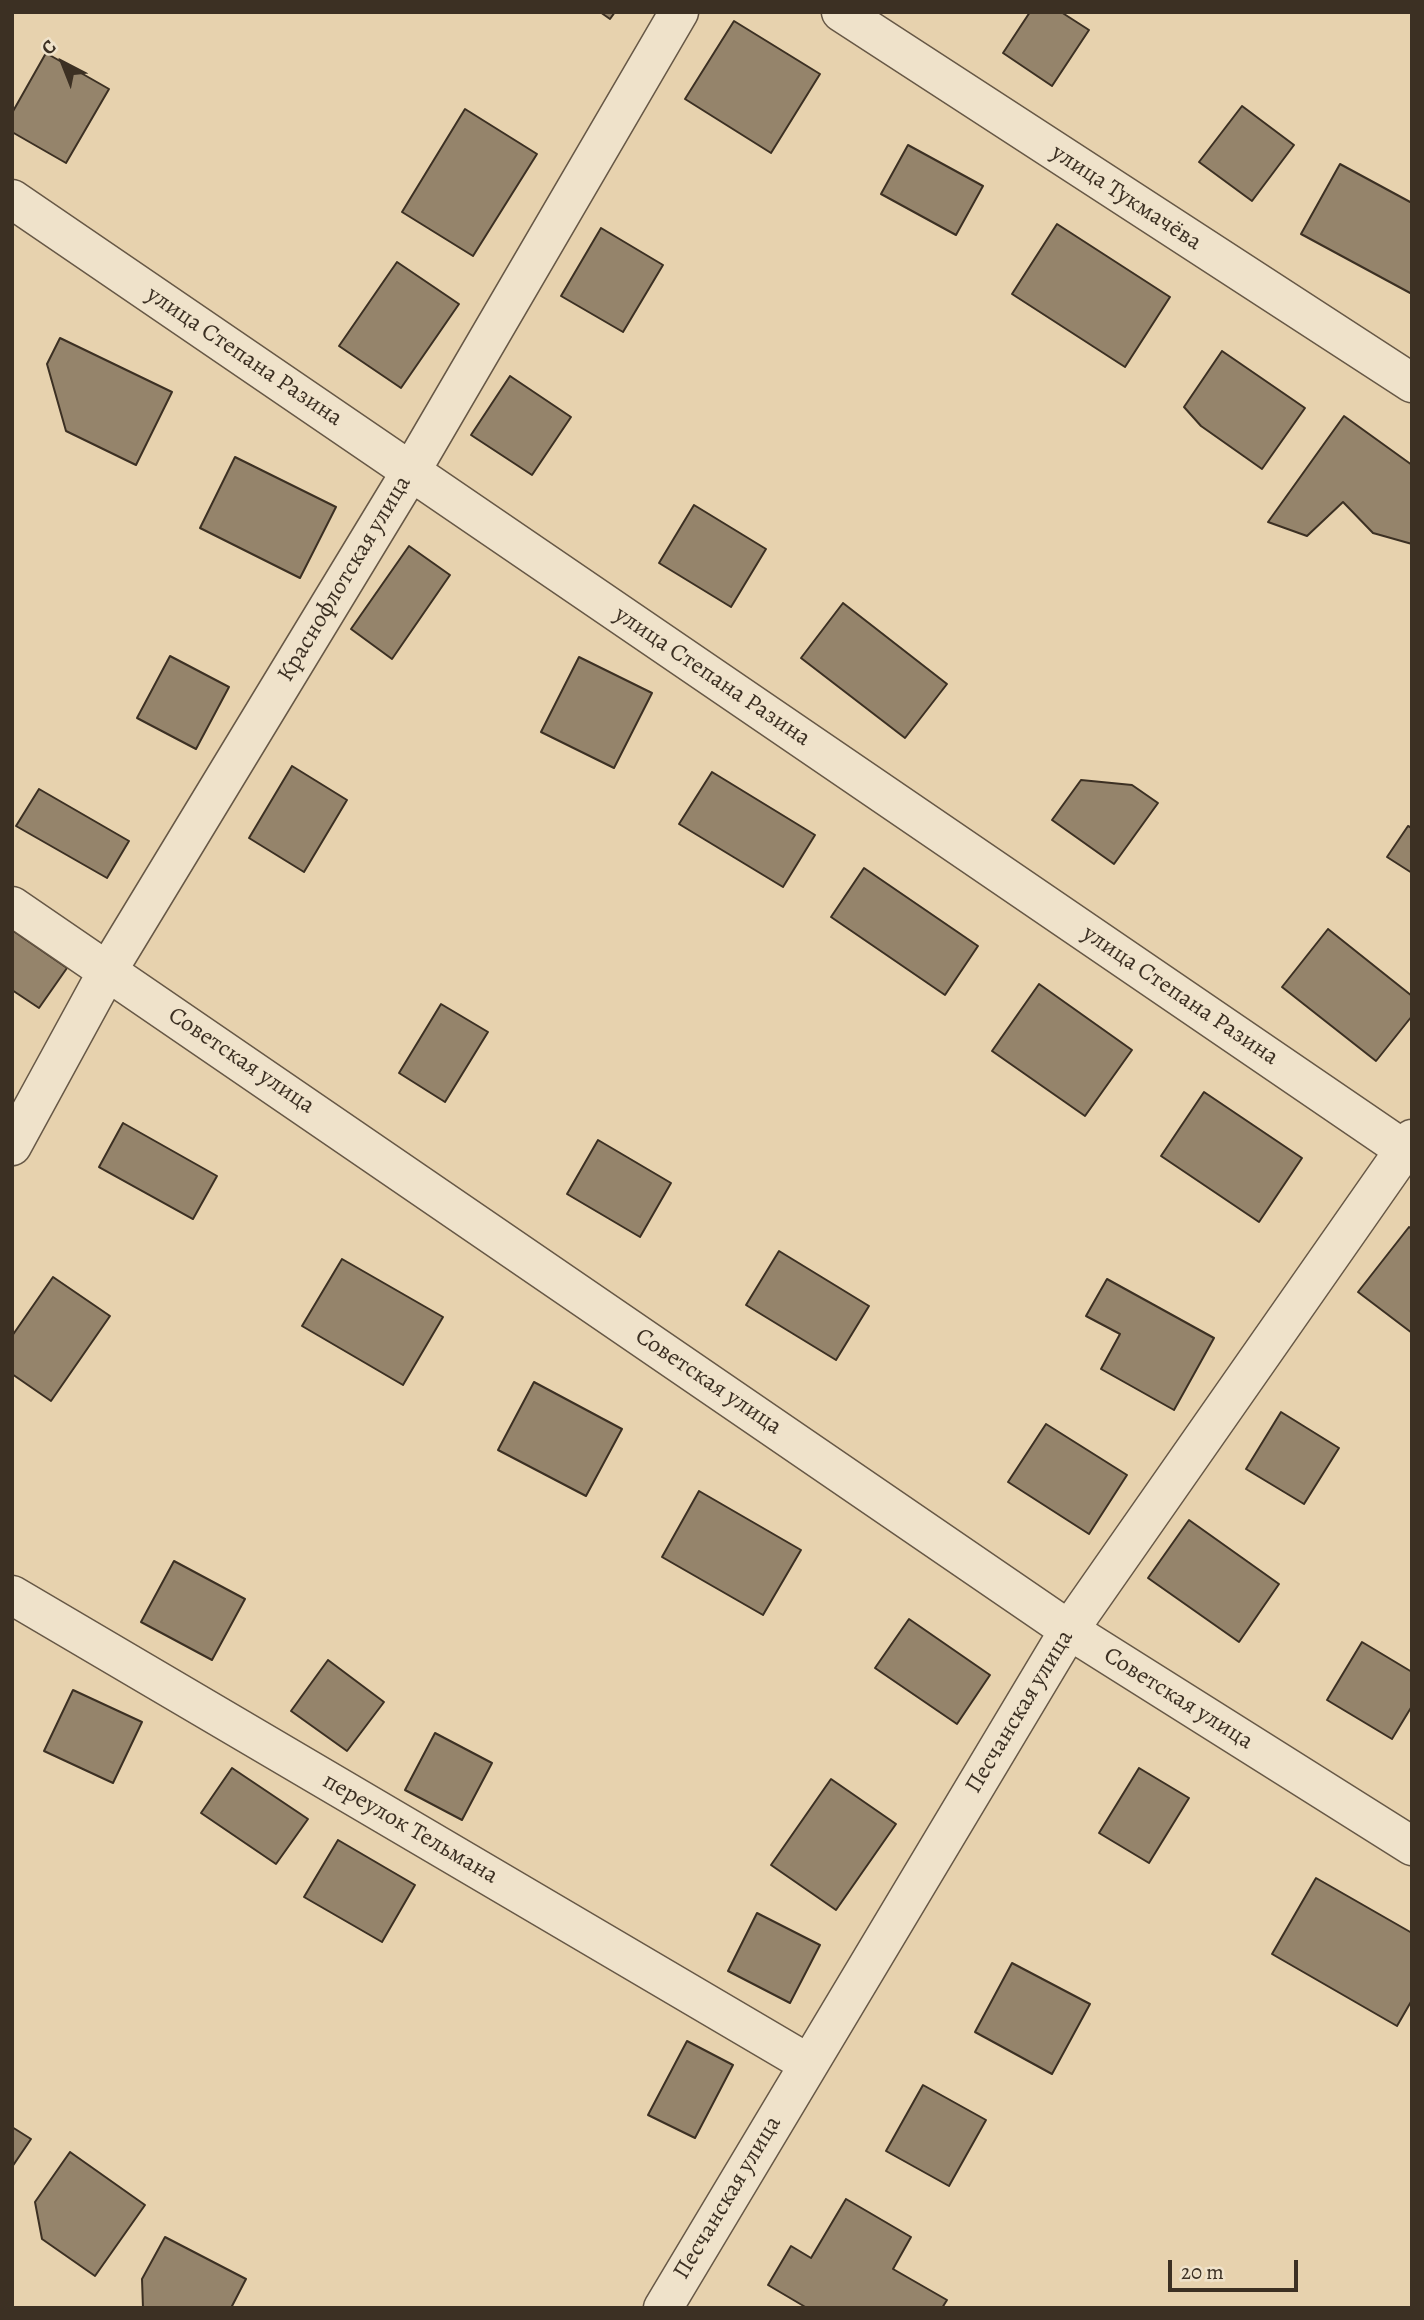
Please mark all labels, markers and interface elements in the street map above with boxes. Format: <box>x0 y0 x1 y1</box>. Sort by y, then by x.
north arrow <box>28 28 98 98</box>
text: С <box>36 34 62 61</box>
street label: улица Тукмачёва <box>1045 139 1207 257</box>
street label: улица Степана Разина <box>140 281 348 433</box>
street label: Краснофлотская улица <box>272 471 418 687</box>
street label: улица Степана Разина <box>608 601 816 753</box>
street label: улица Степана Разина <box>1076 920 1284 1072</box>
street label: Советская улица <box>162 1001 320 1121</box>
street label: Советская улица <box>629 1322 787 1442</box>
street label: Песчанская улица <box>960 1625 1080 1799</box>
street label: Советская улица <box>1098 1642 1258 1756</box>
street label: переулок Тельмана <box>317 1767 503 1891</box>
street label: Песчанская улица <box>668 2111 788 2285</box>
scale bar <box>1172 2246 1302 2290</box>
text: 20 m <box>1181 2258 1224 2286</box>

